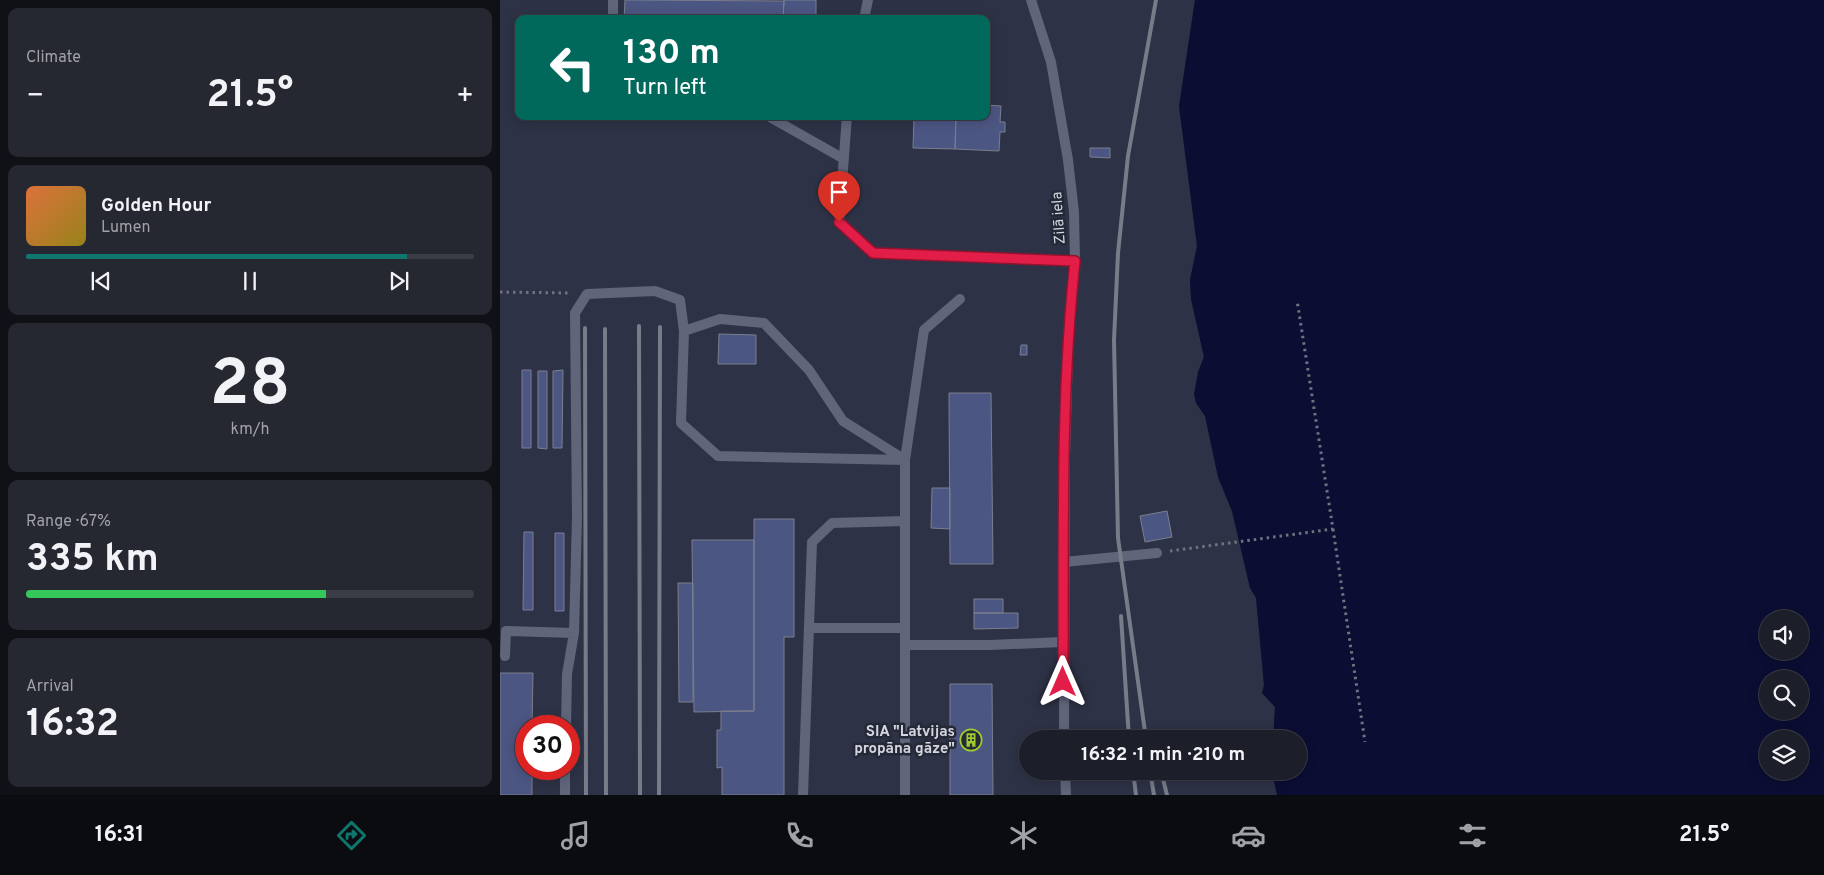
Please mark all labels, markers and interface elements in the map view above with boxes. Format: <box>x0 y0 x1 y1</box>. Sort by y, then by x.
text: 130 m <box>623 32 720 76</box>
icon: left <box>540 35 605 100</box>
text: Climate <box>26 48 81 68</box>
text: 21.5° <box>207 72 293 121</box>
text: Turn left <box>623 75 706 102</box>
text: − <box>26 79 44 115</box>
text: + <box>456 79 474 115</box>
pin <box>818 171 860 222</box>
icon: arrive <box>825 178 853 206</box>
street label: Zilā iela <box>1048 191 1071 245</box>
text: Golden Hour <box>101 194 212 218</box>
text: Lumen <box>101 218 151 238</box>
icon: previous <box>87 267 115 295</box>
icon: pause <box>236 267 264 295</box>
icon: next <box>385 267 413 295</box>
text: 28 <box>210 346 290 428</box>
text: km/h <box>231 420 269 440</box>
text: Range · 67% <box>26 512 111 532</box>
text: 335 km <box>26 536 159 585</box>
map controls <box>1759 610 1809 780</box>
button: sound <box>1759 610 1809 660</box>
position arrow <box>1036 655 1088 707</box>
button: search <box>1759 670 1809 720</box>
text: Arrival <box>26 677 74 697</box>
text: 16:32 <box>26 701 119 750</box>
speed limit sign: 30 <box>515 715 580 780</box>
place label: SIA "Latvijas propāna gāze" <box>854 723 955 759</box>
building icon: SIA "Latvijas propāna gāze" <box>959 728 983 752</box>
button: layers <box>1759 730 1809 780</box>
text: 16:32 · 1 min · 210 m <box>1081 743 1245 767</box>
icon: directions <box>334 818 369 853</box>
icon: music <box>558 818 593 853</box>
icon: phone <box>782 818 817 853</box>
icon: climate <box>1006 818 1041 853</box>
icon: car <box>1231 818 1266 853</box>
icon: filters <box>1455 818 1490 853</box>
text: 16:31 <box>95 822 144 849</box>
text: 21.5° <box>1679 822 1729 849</box>

